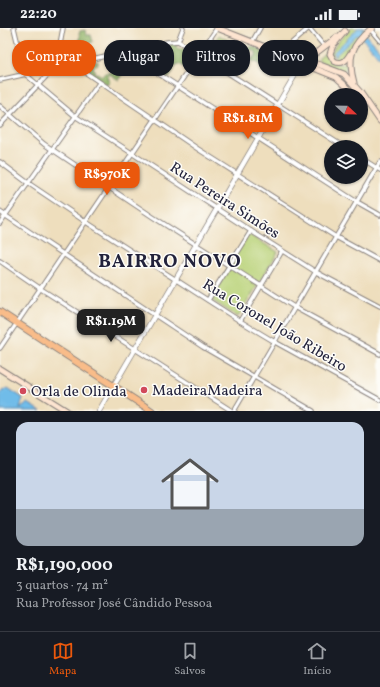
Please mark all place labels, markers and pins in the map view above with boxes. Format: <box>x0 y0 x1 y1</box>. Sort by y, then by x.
pin: R$1.81M <box>211 106 285 140</box>
pin: R$970K <box>74 162 140 196</box>
pin: R$1.19M <box>74 309 148 343</box>
place label: MadeiraMadeira <box>152 381 263 402</box>
place label: Orla de Olinda <box>31 382 127 403</box>
marker: MadeiraMadeira <box>139 385 149 395</box>
marker: Orla de Olinda <box>18 386 28 396</box>

